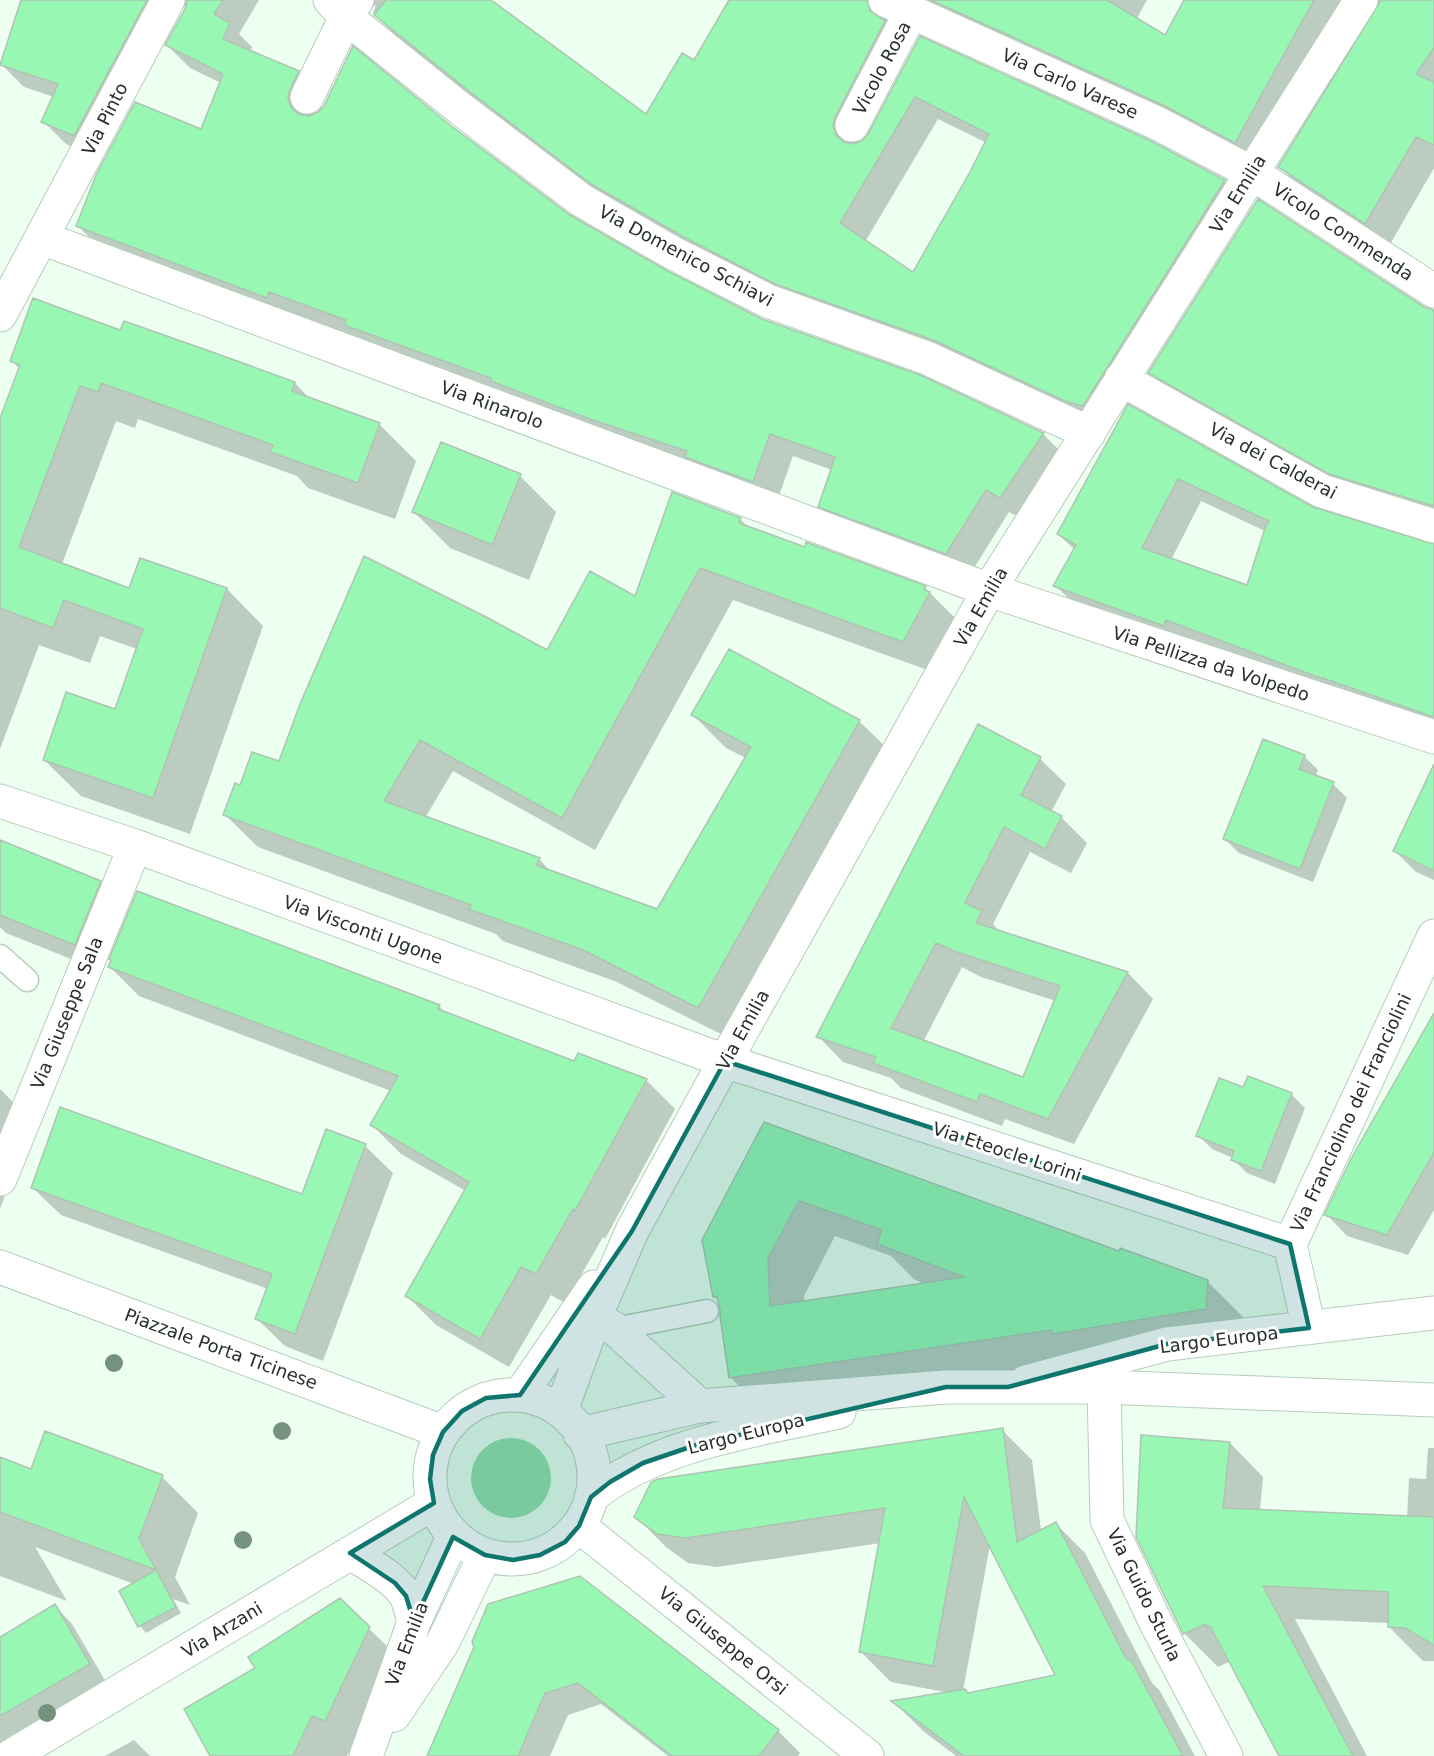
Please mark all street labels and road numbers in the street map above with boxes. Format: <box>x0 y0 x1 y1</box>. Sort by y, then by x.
street label: Vicolo Rosa <box>848 18 915 118</box>
street label: Via Carlo Varese <box>999 44 1142 123</box>
street label: Via Pinto <box>77 79 132 159</box>
street label: Via Emilia <box>1205 151 1270 237</box>
street label: Vicolo Commenda <box>1269 178 1417 285</box>
street label: Via Domenico Schiavi <box>595 201 777 311</box>
street label: Via Rinarolo <box>438 376 546 433</box>
street label: Via dei Calderai <box>1206 418 1341 503</box>
street label: Via Emilia <box>949 563 1012 650</box>
street label: Via Pellizza da Volpedo <box>1110 622 1312 705</box>
street label: Via Visconti Ugone <box>281 891 446 968</box>
street label: Via Giuseppe Sala <box>26 933 107 1092</box>
street label: Via Emilia <box>712 986 773 1074</box>
street label: Via Franciolino dei Franciolini <box>1286 990 1415 1236</box>
street label: Via Eteocle Lorini <box>930 1118 1084 1186</box>
street label: Piazzale Porta Ticinese <box>122 1304 321 1393</box>
street label: Largo Europa <box>1158 1322 1280 1357</box>
street label: Largo Europa <box>685 1409 806 1458</box>
street label: Via Guido Sturla <box>1103 1525 1186 1665</box>
street label: Via Giuseppe Orsi <box>655 1582 792 1699</box>
street label: Via Arzani <box>178 1597 266 1662</box>
street label: Via Emilia <box>381 1599 432 1689</box>

